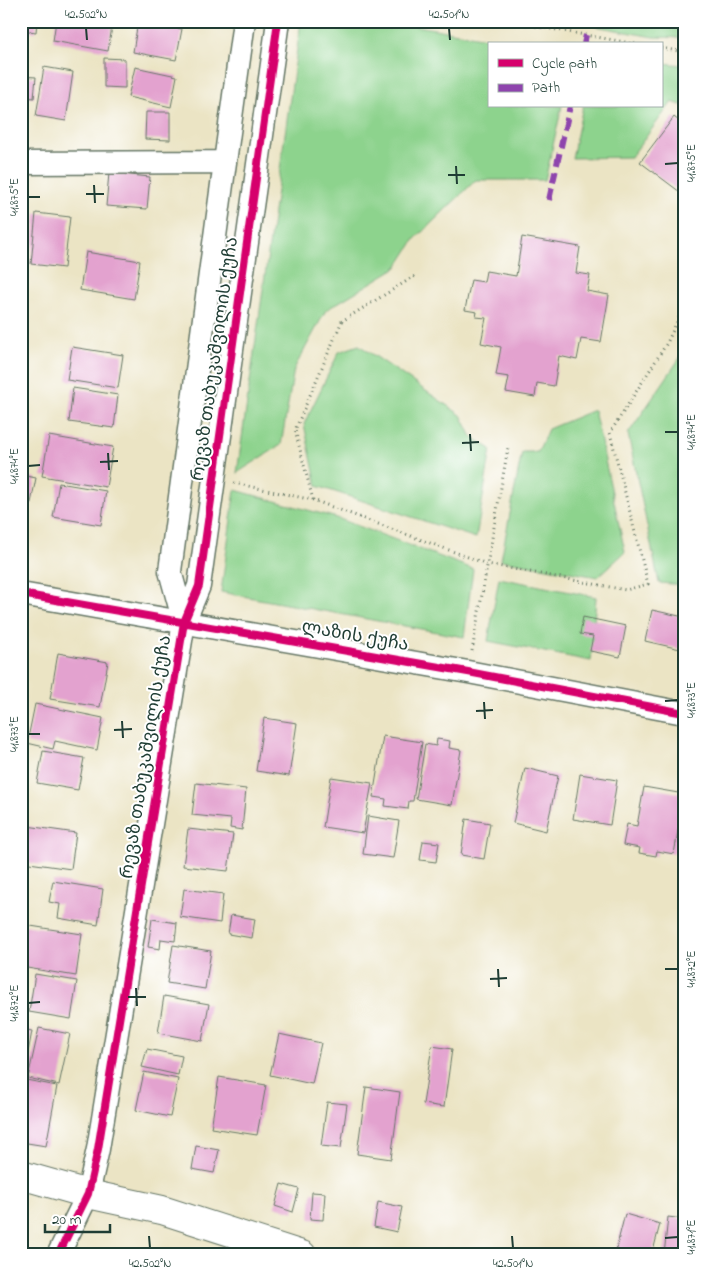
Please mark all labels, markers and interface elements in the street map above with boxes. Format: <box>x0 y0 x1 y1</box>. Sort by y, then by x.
text: 42.502°N <box>65 6 107 24</box>
text: 42.501°N <box>429 6 469 24</box>
legend <box>488 42 662 108</box>
text: Cycle path <box>532 53 597 76</box>
text: Path <box>532 77 560 99</box>
text: 41.875°E <box>683 144 701 182</box>
text: 41.875°E <box>6 178 24 216</box>
street label: რევაზ თაბუკაშვილის ქუჩა <box>186 235 246 483</box>
text: 41.874°E <box>683 414 701 450</box>
text: 41.874°E <box>6 448 24 484</box>
street label: ლაზის ქუჩა <box>300 615 410 659</box>
street label: რევაზ თაბუკაშვილის ქუჩა <box>115 633 179 881</box>
text: 41.873°E <box>683 682 701 718</box>
text: 41.873°E <box>6 716 24 752</box>
text: 41.872°E <box>683 950 701 988</box>
text: 41.872°E <box>6 984 24 1022</box>
scale bar <box>45 1201 110 1233</box>
text: 20 m <box>52 1209 82 1231</box>
text: 41.871°E <box>683 1220 701 1254</box>
text: 42.502°N <box>129 1255 171 1273</box>
text: 42.501°N <box>493 1255 533 1273</box>

